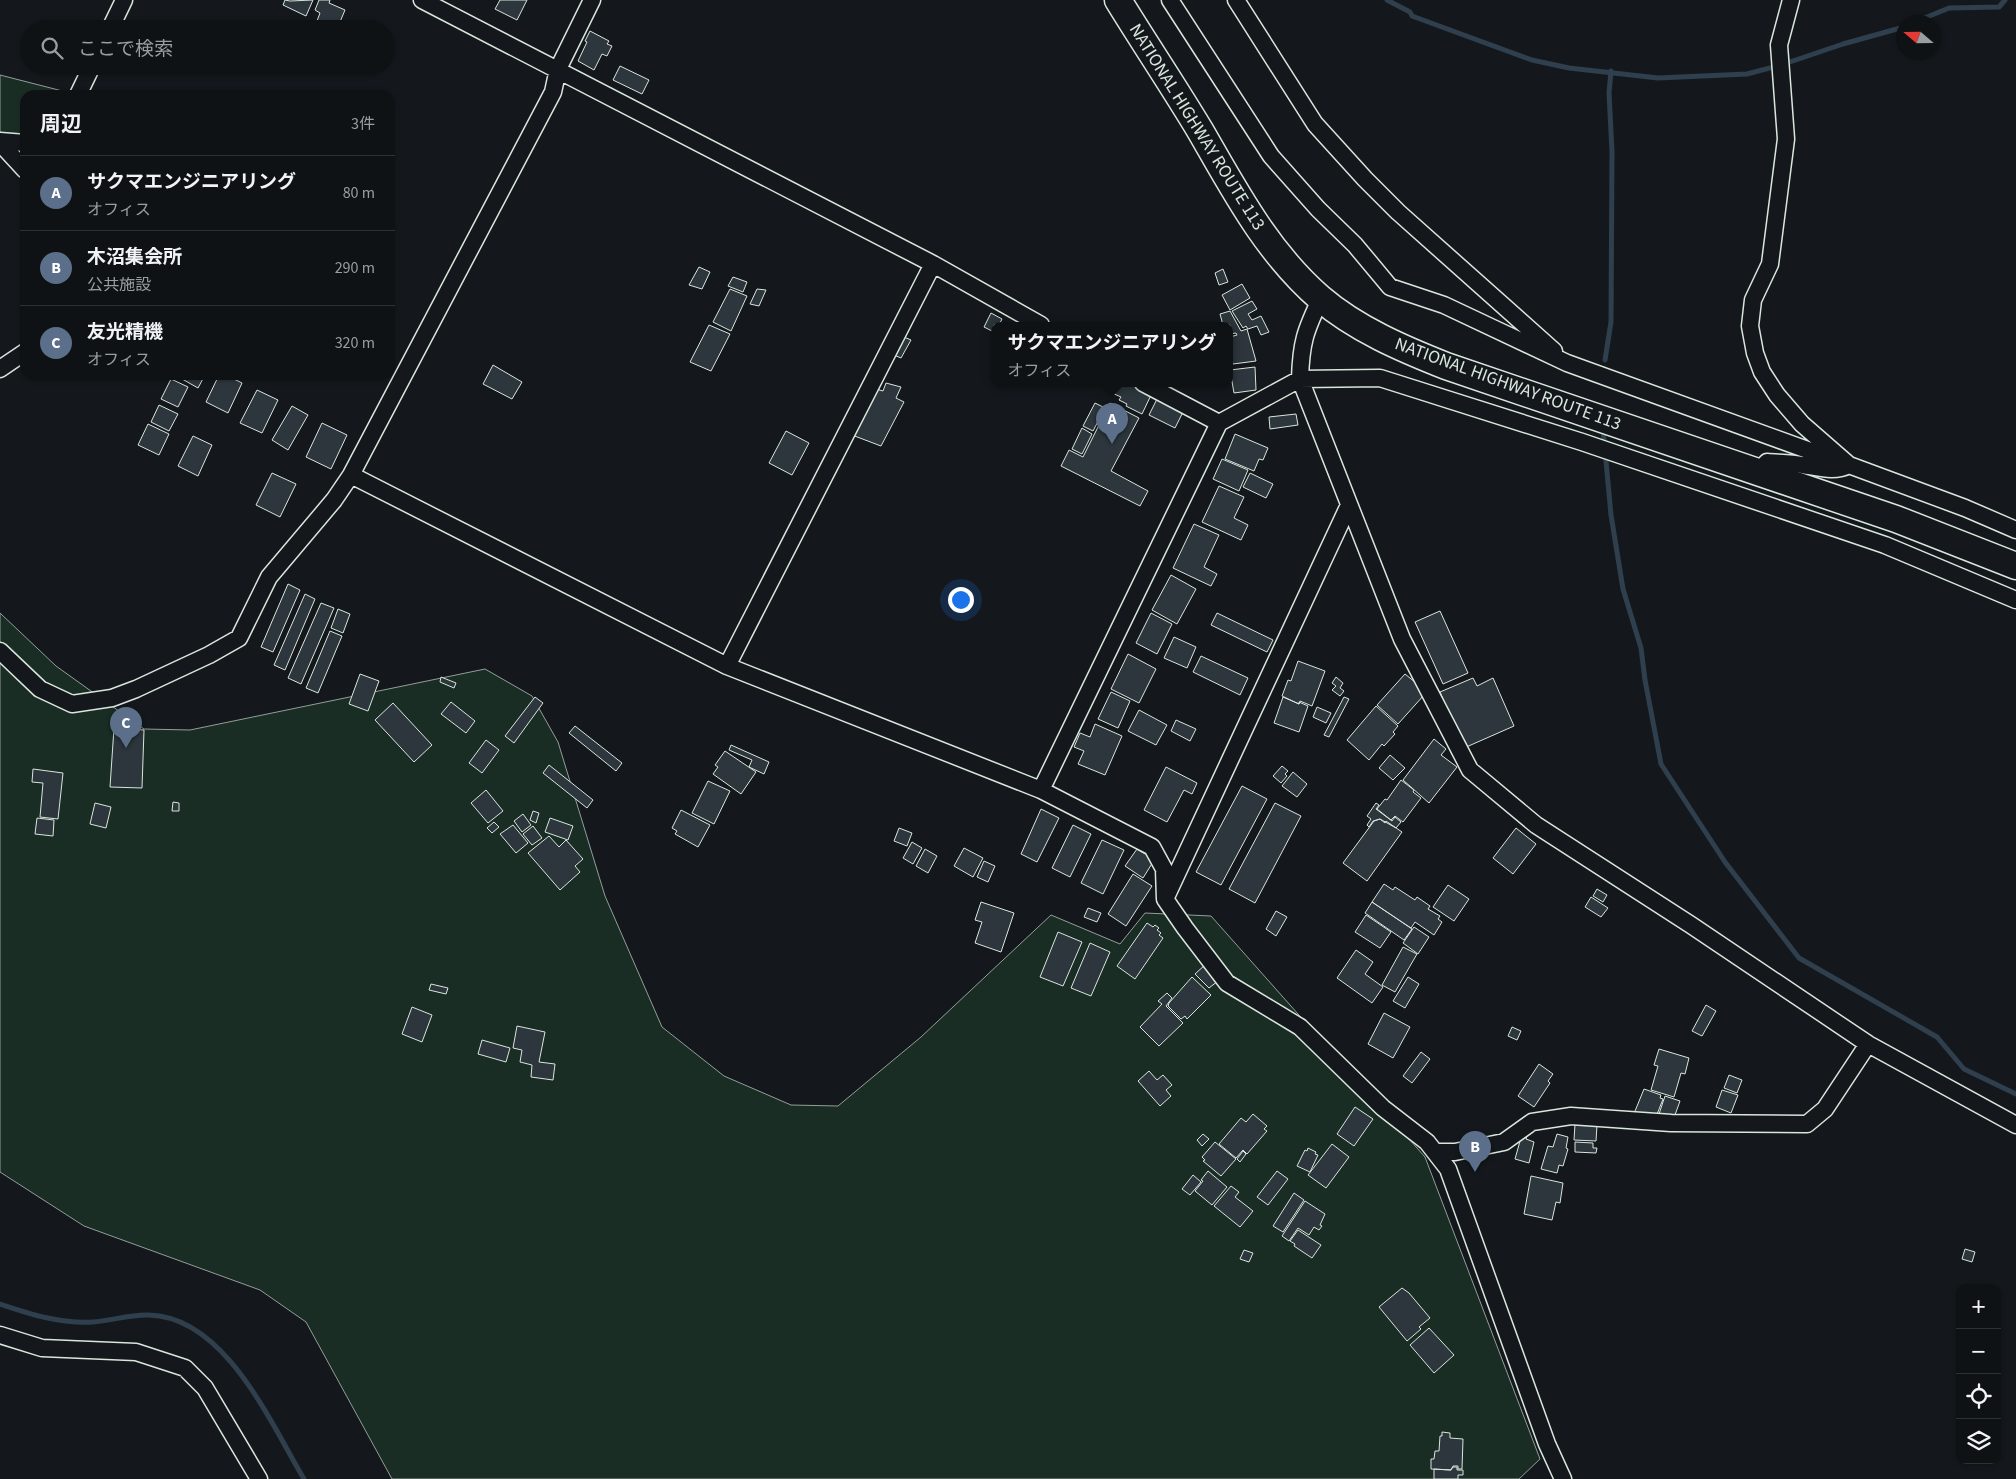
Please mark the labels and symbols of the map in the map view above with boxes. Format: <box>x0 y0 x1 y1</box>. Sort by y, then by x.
north arrow <box>1896 15 1941 60</box>
street label: NATIONAL HIGHWAY ROUTE 113 <box>1123 19 1271 235</box>
street label: NATIONAL HIGHWAY ROUTE 113 <box>1391 331 1625 437</box>
pin: A <box>1096 403 1128 444</box>
your location <box>948 587 974 613</box>
pin: C <box>110 707 142 748</box>
pin: B <box>1459 1131 1491 1172</box>

